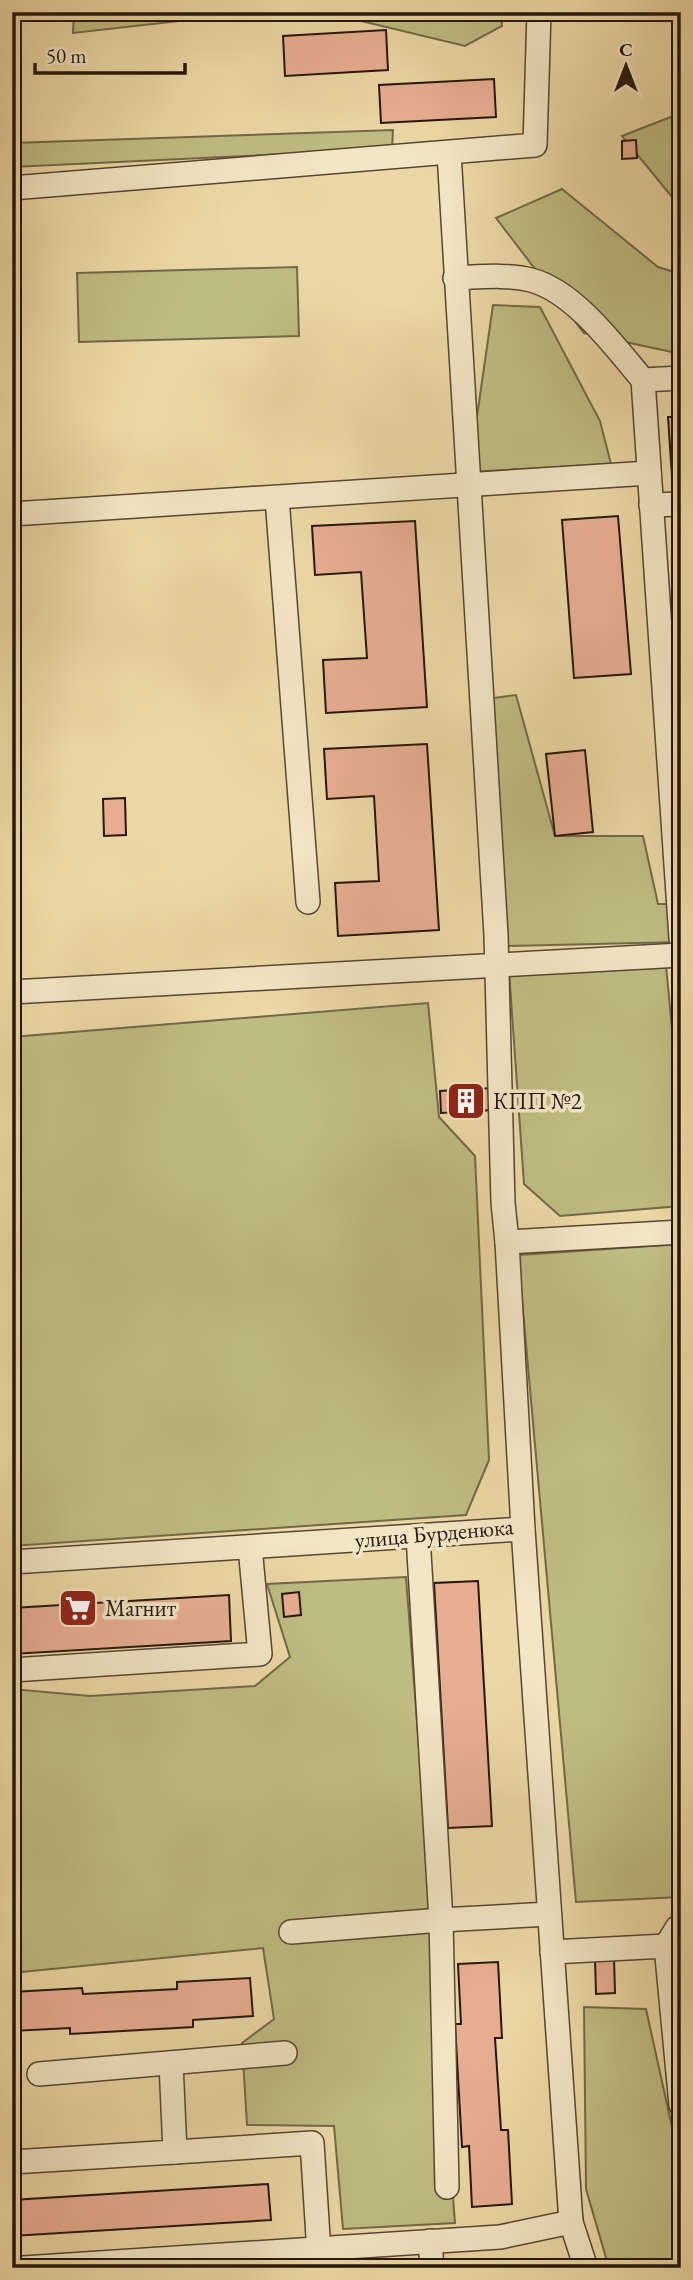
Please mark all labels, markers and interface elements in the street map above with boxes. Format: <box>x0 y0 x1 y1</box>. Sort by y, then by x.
scale bar <box>35 32 186 76</box>
north arrow <box>592 32 662 102</box>
text: С <box>619 37 633 62</box>
text: 50 m <box>46 42 87 69</box>
building icon: КПП №2 <box>445 1080 487 1122</box>
place label: КПП №2 <box>493 1086 582 1116</box>
street label: улица Бурденюка <box>353 1511 516 1555</box>
supermarket icon: Магнит <box>57 1587 99 1629</box>
place label: Магнит <box>105 1593 177 1623</box>

